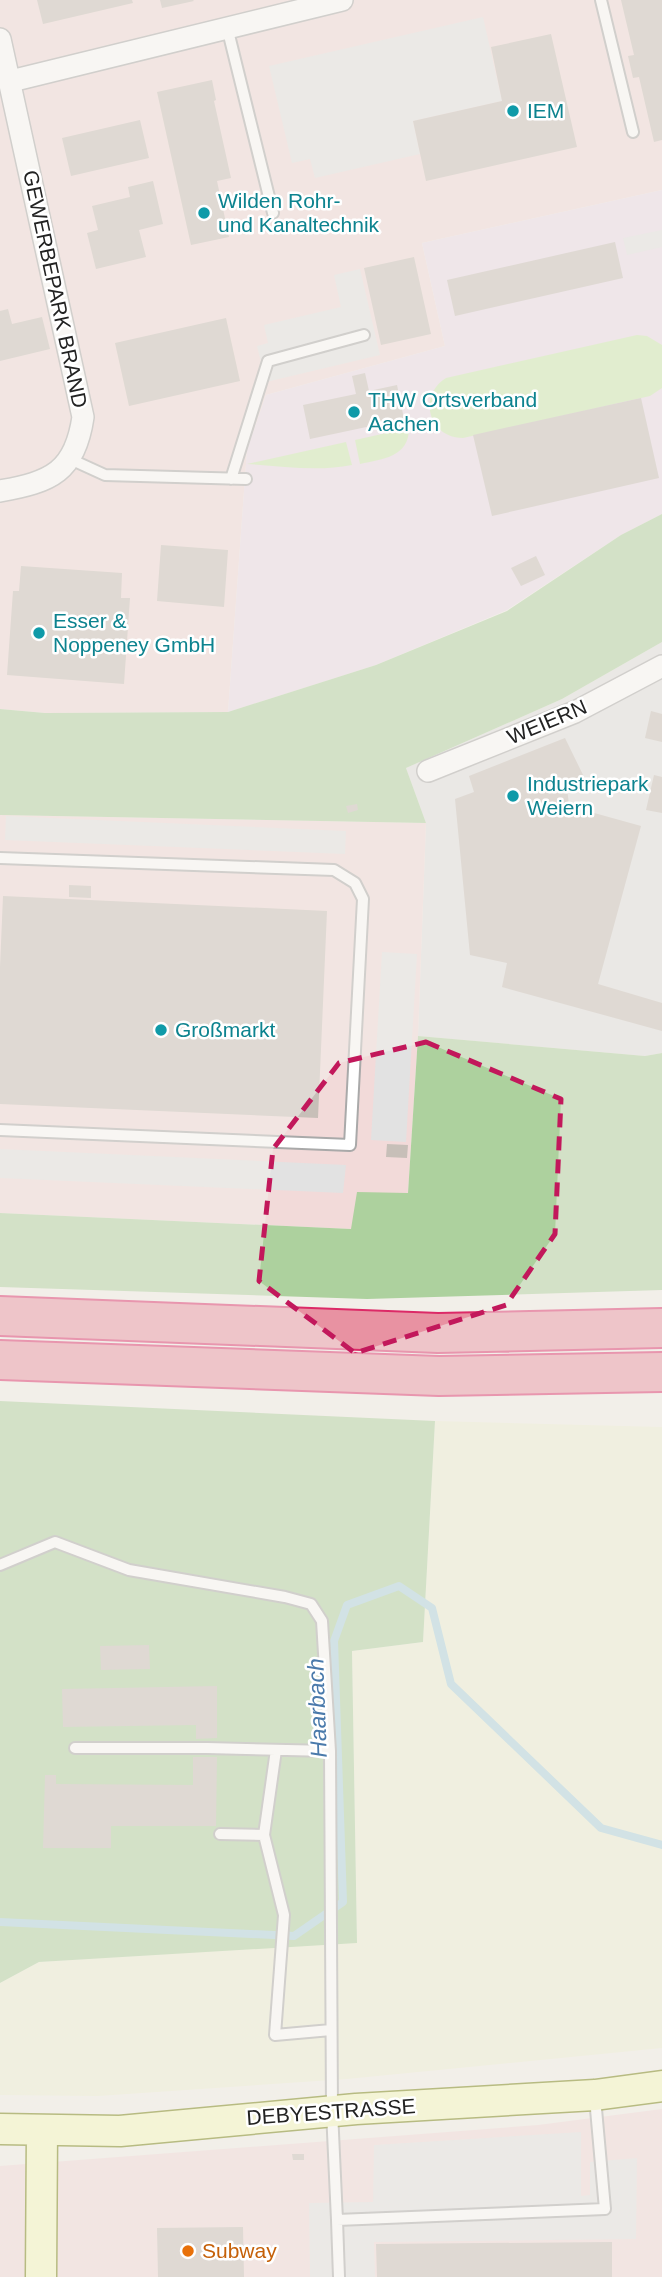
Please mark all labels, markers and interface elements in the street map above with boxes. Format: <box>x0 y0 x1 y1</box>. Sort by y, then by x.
place label: IEM <box>527 99 564 122</box>
marker: IEM <box>505 103 521 119</box>
street label: GEWERBEPARK BRAND <box>19 168 92 410</box>
place label: Wilden Rohr- und Kanaltechnik <box>218 189 380 236</box>
marker: Wilden Rohr- und Kanaltechnik <box>196 205 212 221</box>
place label: THW Ortsverband Aachen <box>368 388 537 435</box>
marker: THW Ortsverband Aachen <box>346 404 362 420</box>
place label: Esser & Noppeney GmbH <box>53 609 215 656</box>
marker: Esser & Noppeney GmbH <box>31 625 47 641</box>
street label: WEIERN <box>504 695 590 749</box>
place label: Industriepark Weiern <box>527 772 649 819</box>
marker: Industriepark Weiern <box>505 788 521 804</box>
place label: Großmarkt <box>175 1018 276 1041</box>
marker: Großmarkt <box>153 1022 169 1038</box>
water label: Haarbach <box>302 1658 332 1758</box>
street label: DEBYESTRASSE <box>246 2094 416 2129</box>
place label: Subway <box>202 2239 277 2262</box>
marker: Subway <box>180 2243 196 2259</box>

